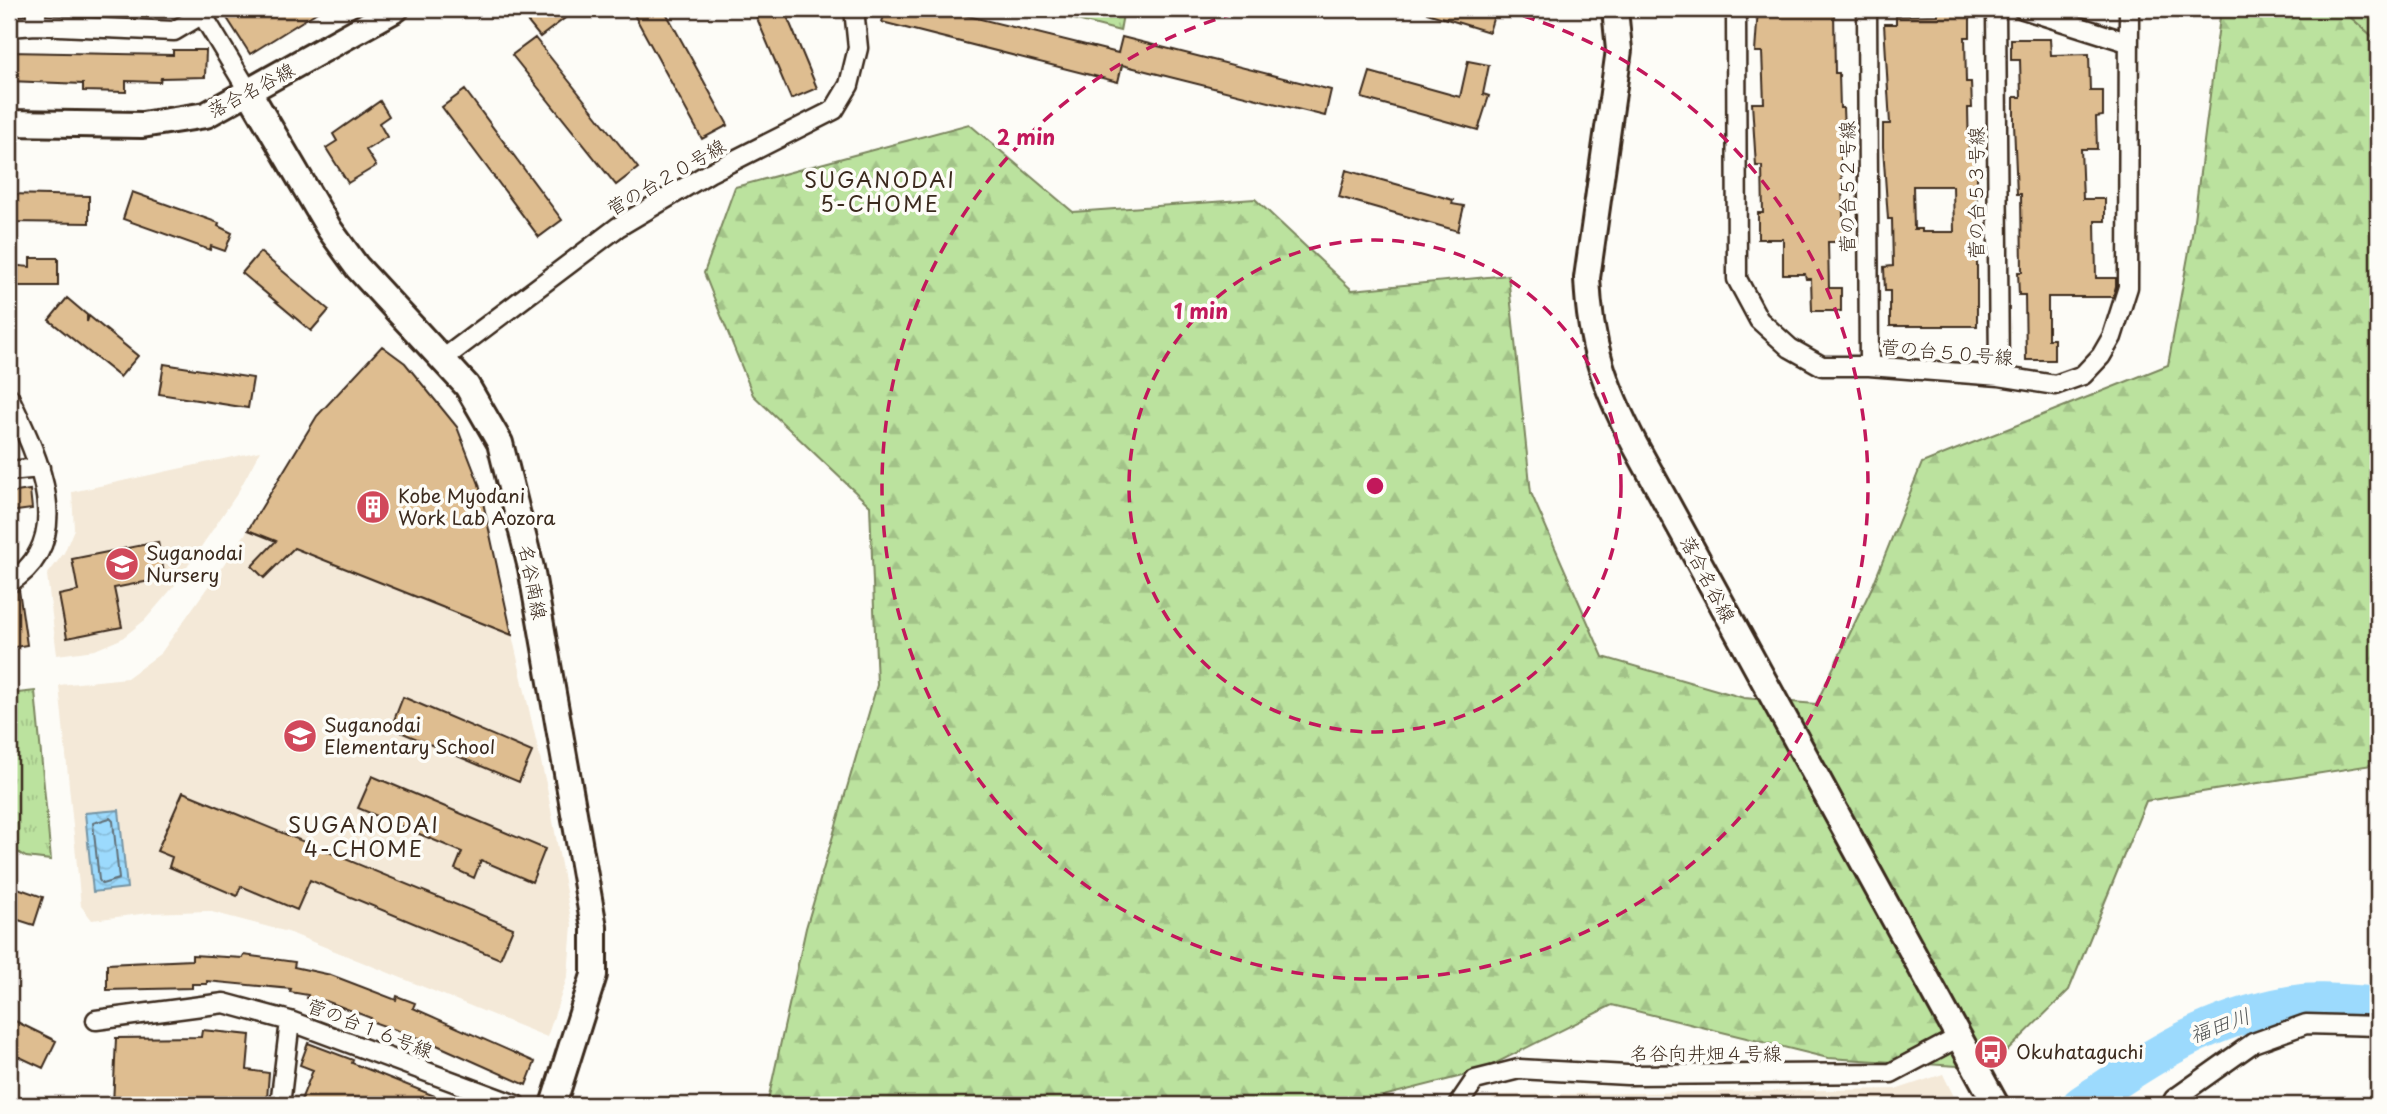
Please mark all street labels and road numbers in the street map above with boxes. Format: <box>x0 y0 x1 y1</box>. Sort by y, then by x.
street label: 落合名谷線 <box>202 54 299 124</box>
street label: 菅の台５２号線 <box>1832 120 1860 254</box>
street label: 菅の台５３号線 <box>1961 126 1989 260</box>
street label: 菅の台２０号線 <box>601 131 730 222</box>
street label: 菅の台５０号線 <box>1880 331 2015 371</box>
street label: 落合名谷線 <box>1674 530 1744 627</box>
street label: 名谷南線 <box>513 542 555 622</box>
street label: 菅の台１６号線 <box>303 990 437 1064</box>
street label: 名谷向井畑４号線 <box>1630 1038 1782 1066</box>

